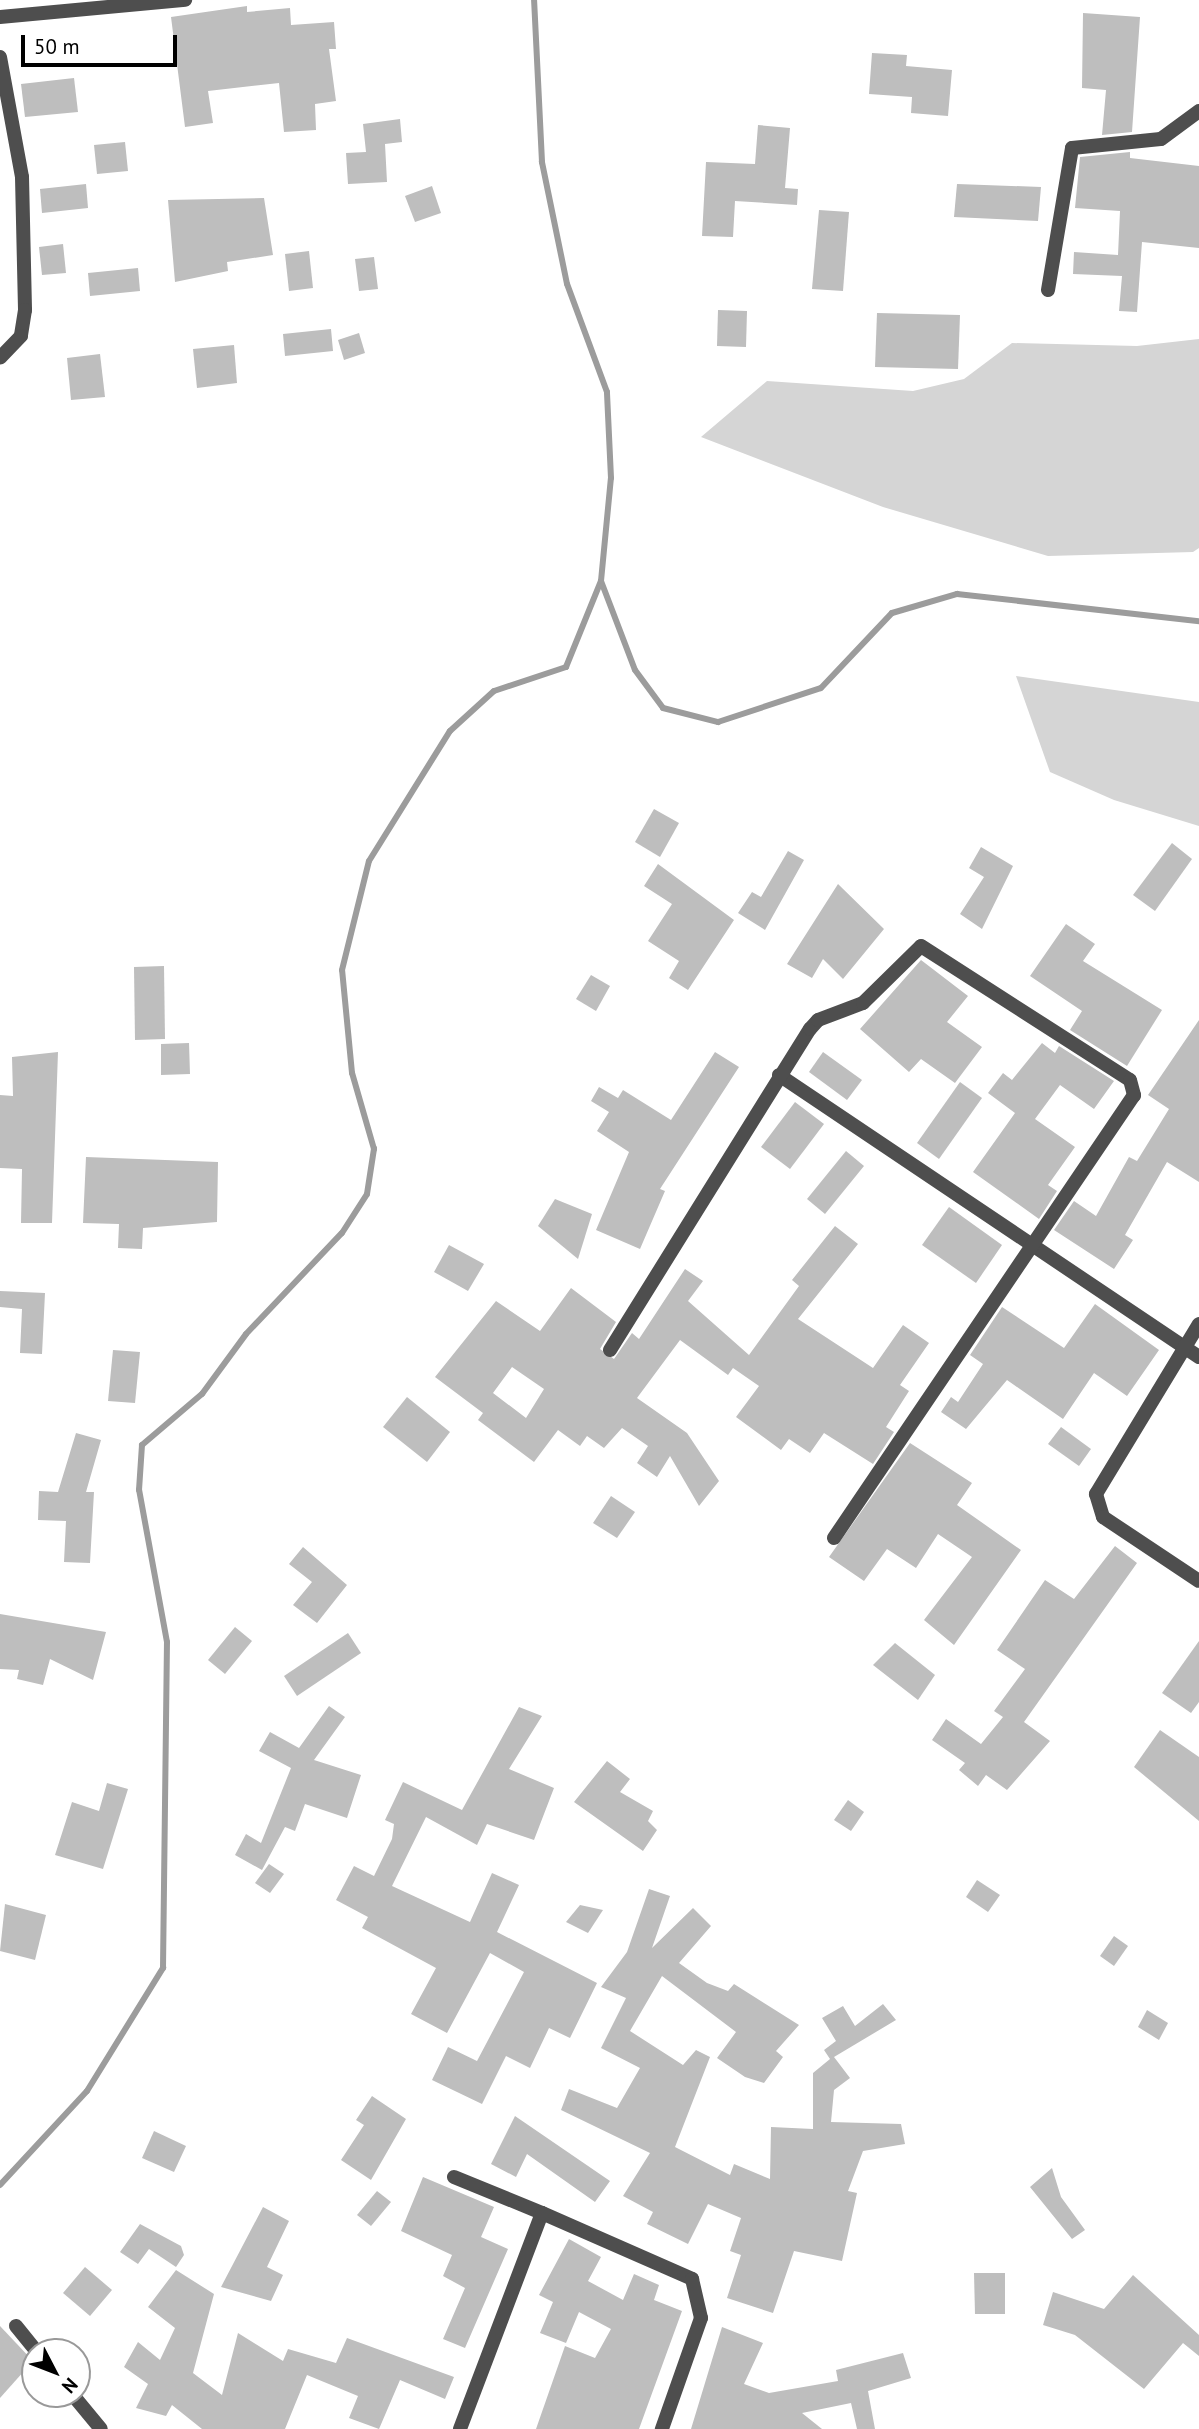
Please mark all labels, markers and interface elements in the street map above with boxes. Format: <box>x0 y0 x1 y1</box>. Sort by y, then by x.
scale bar <box>24 21 180 65</box>
text: 50 m <box>34 33 80 60</box>
north arrow <box>21 2338 91 2408</box>
text: N <box>57 2373 83 2398</box>

